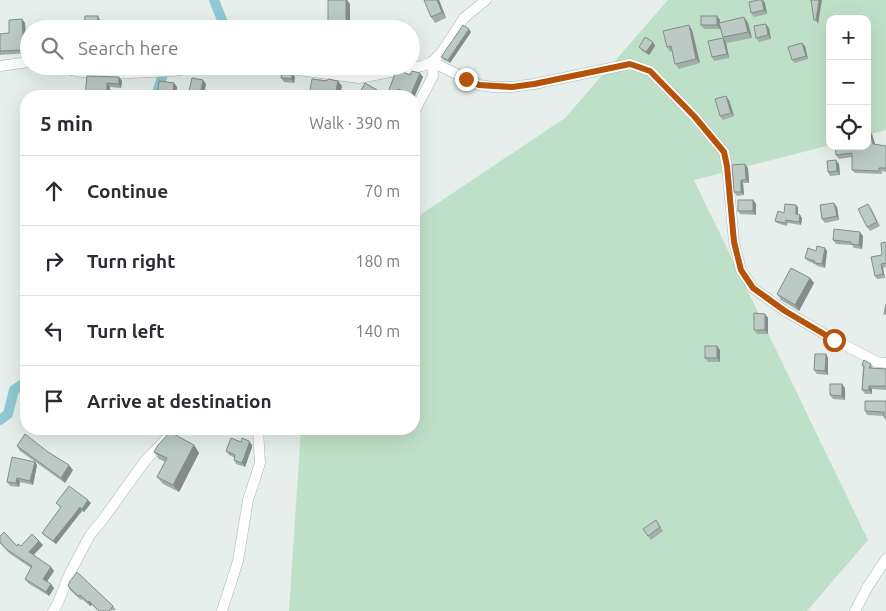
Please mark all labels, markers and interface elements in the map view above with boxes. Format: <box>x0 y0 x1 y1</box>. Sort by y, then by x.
map controls <box>826 15 871 150</box>
button: + <box>826 15 871 60</box>
search box <box>20 20 420 75</box>
icon: search <box>38 34 66 62</box>
text: Search here <box>78 37 178 59</box>
button: − <box>826 60 871 105</box>
route end <box>455 68 478 91</box>
button: locate <box>826 105 871 150</box>
text: 5 min <box>40 111 93 135</box>
text: Walk · 390 m <box>309 114 400 132</box>
icon: ahead <box>40 177 68 205</box>
text: Continue <box>87 180 168 202</box>
text: 70 m <box>364 182 400 200</box>
icon: right <box>40 247 68 275</box>
text: Turn right <box>87 250 175 272</box>
text: 180 m <box>355 252 400 270</box>
icon: left <box>40 317 68 345</box>
text: Turn left <box>87 320 165 342</box>
text: 140 m <box>355 322 400 340</box>
route start <box>823 329 846 352</box>
icon: arrive <box>40 387 68 415</box>
text: Arrive at destination <box>87 390 272 412</box>

